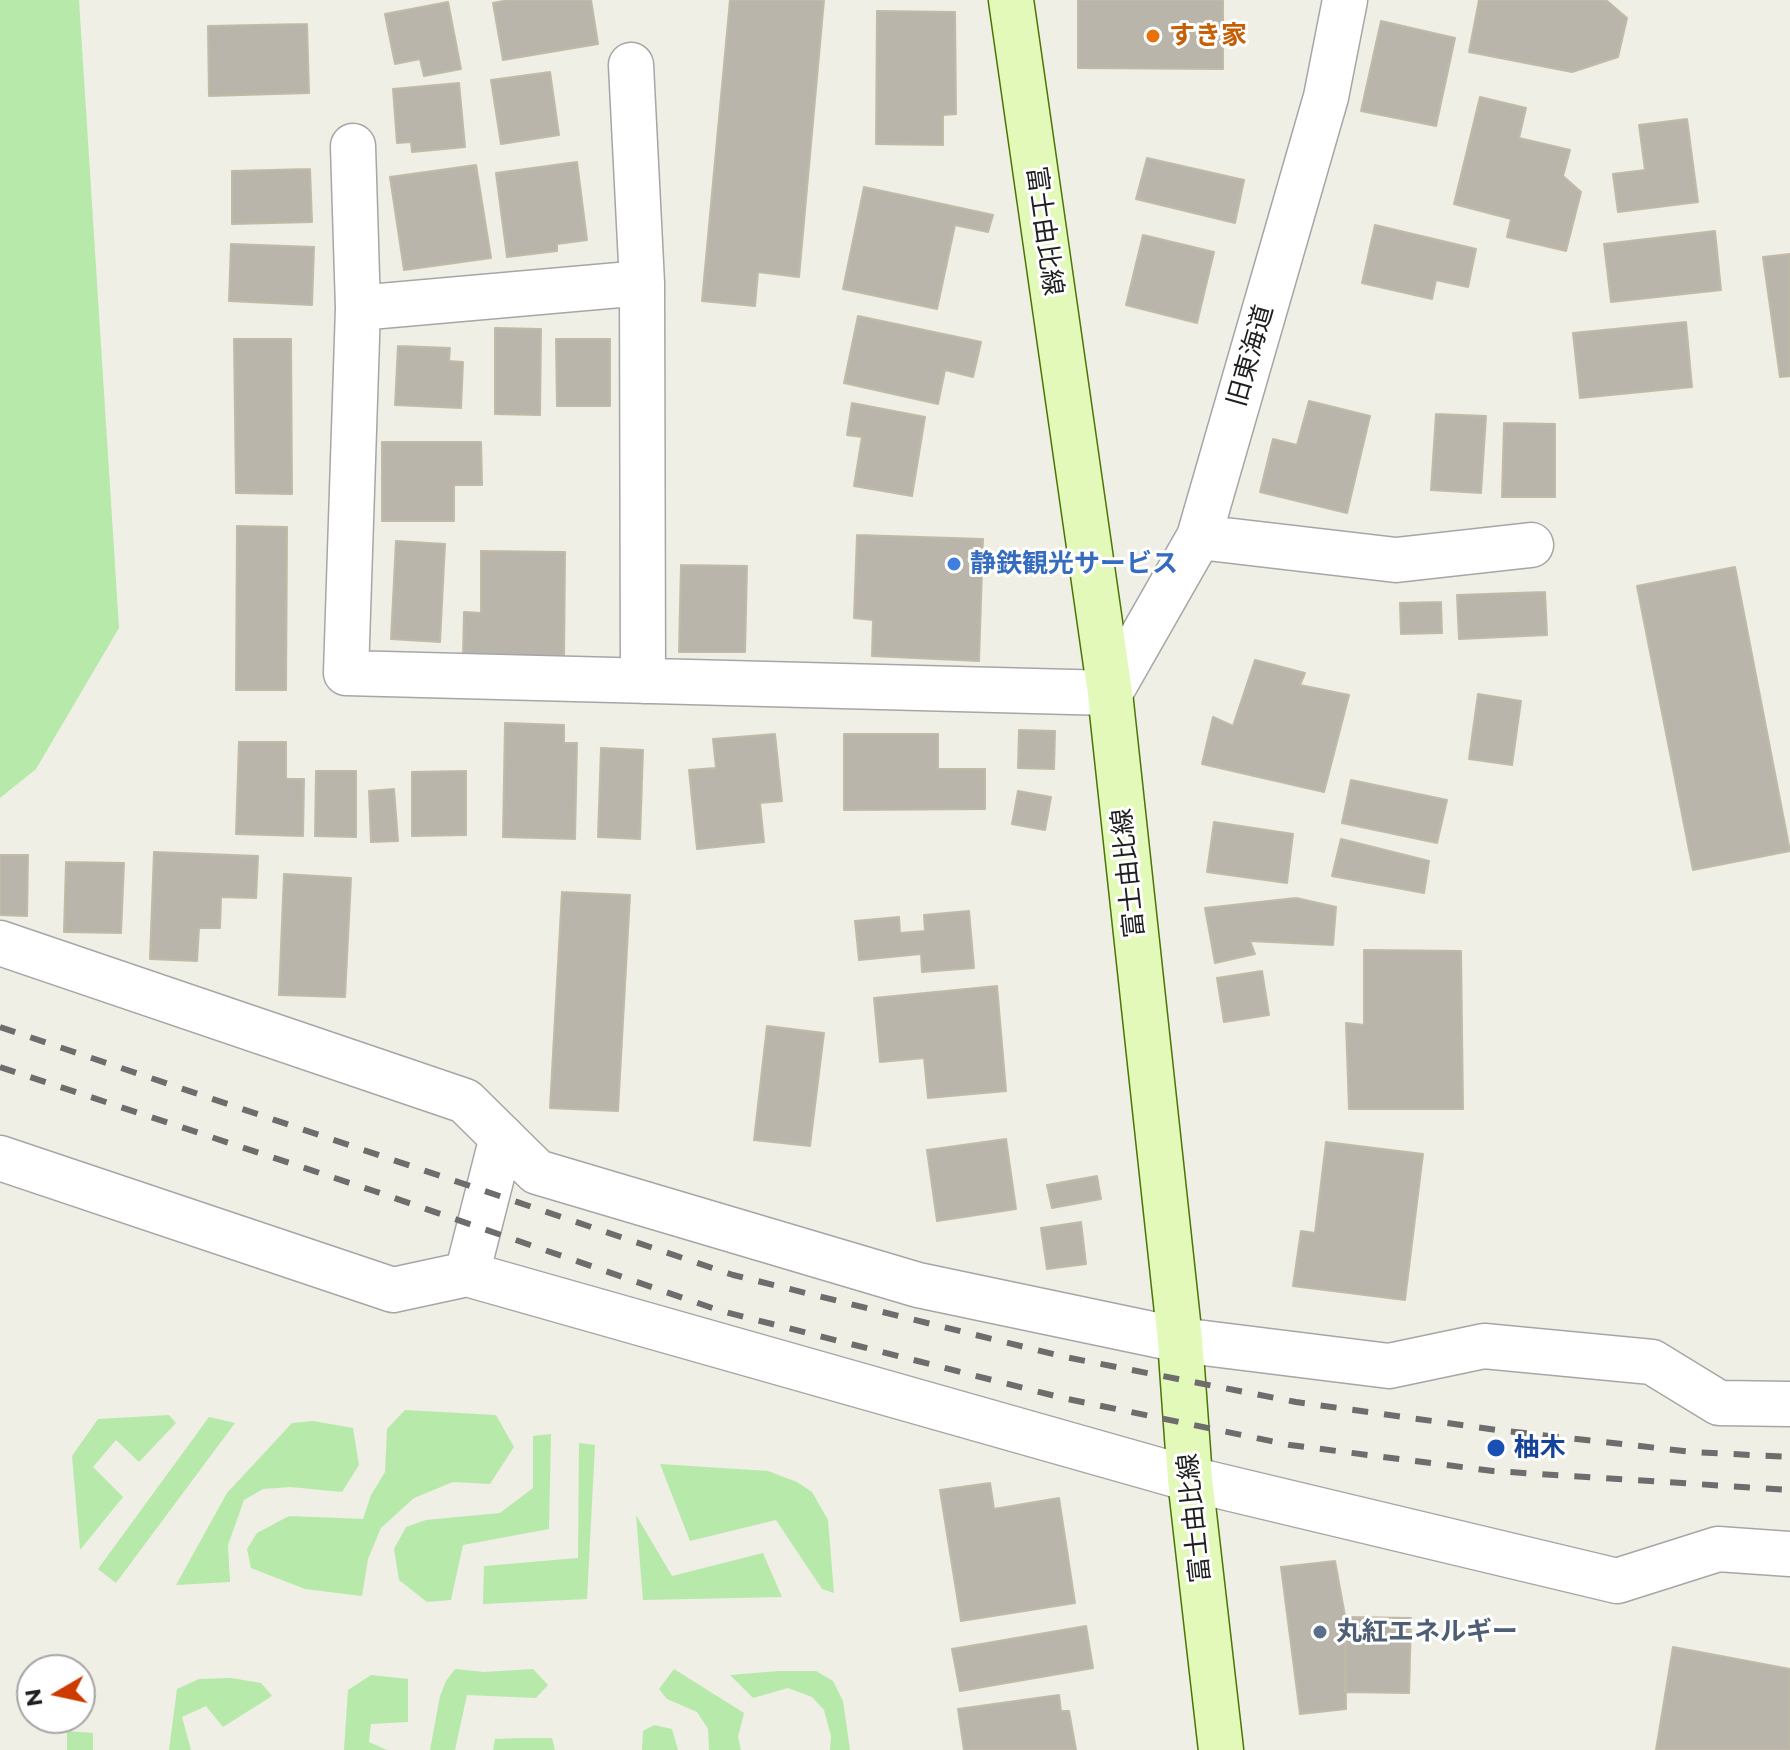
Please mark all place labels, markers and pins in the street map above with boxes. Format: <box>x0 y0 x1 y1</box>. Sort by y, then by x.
place label: すき家 <box>1169 20 1247 52</box>
marker: すき家 <box>1144 27 1162 45</box>
place label: 静鉄観光サービス <box>970 548 1178 580</box>
marker: 静鉄観光サービス <box>945 555 963 573</box>
place label: 柚木 <box>1514 1432 1566 1464</box>
marker: 柚木 <box>1485 1437 1507 1459</box>
place label: 丸紅エネルギー <box>1336 1616 1518 1648</box>
marker: 丸紅エネルギー <box>1311 1623 1329 1641</box>

